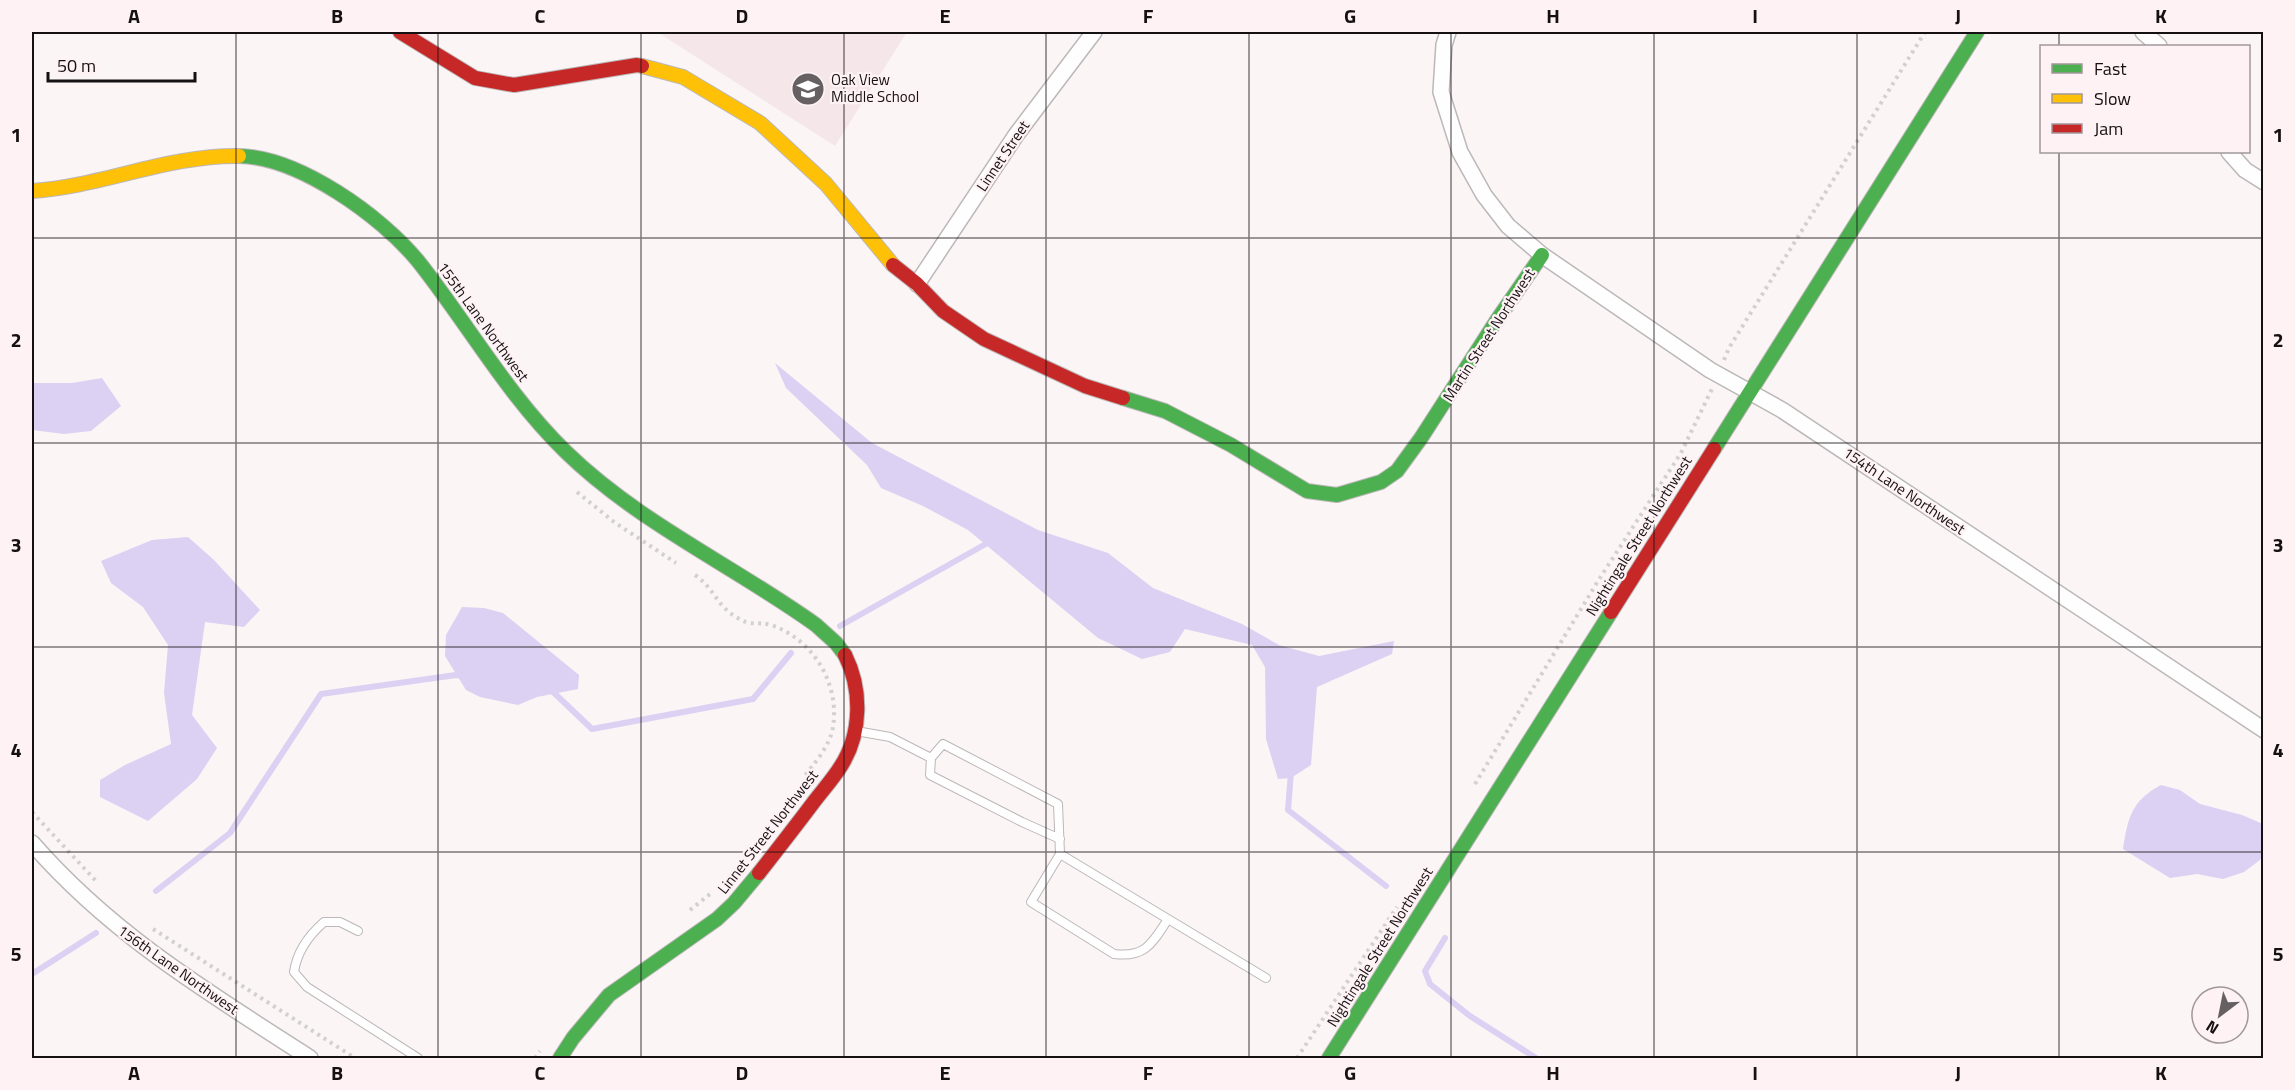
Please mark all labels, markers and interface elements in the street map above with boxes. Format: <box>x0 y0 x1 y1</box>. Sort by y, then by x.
text: A <box>128 0 140 31</box>
text: B <box>331 0 343 31</box>
text: C <box>535 0 546 31</box>
text: D <box>736 0 748 31</box>
text: E <box>939 0 951 31</box>
text: F <box>1143 0 1154 31</box>
text: G <box>1344 0 1356 31</box>
text: H <box>1546 0 1560 31</box>
text: I <box>1752 0 1758 31</box>
text: J <box>1955 0 1961 31</box>
text: K <box>2155 0 2167 31</box>
scale bar <box>48 45 195 83</box>
legend <box>2040 45 2250 153</box>
text: 50 m <box>57 52 96 79</box>
text: Fast <box>2094 55 2127 82</box>
place label: Oak View Middle School <box>831 68 919 108</box>
school or university icon: Oak View Middle School <box>790 71 826 107</box>
text: Slow <box>2094 85 2131 112</box>
street label: Linnet Street <box>970 115 1035 196</box>
text: Jam <box>2094 115 2123 142</box>
text: 1 <box>10 119 22 150</box>
text: 1 <box>2272 119 2284 150</box>
street label: 155th Lane Northwest <box>432 257 535 387</box>
street label: Martin Street Northwest <box>1437 263 1541 406</box>
text: 2 <box>10 324 22 355</box>
text: 2 <box>2272 324 2284 355</box>
street label: 154th Lane Northwest <box>1839 441 1971 541</box>
street label: Nightingale Street Northwest <box>1580 451 1698 620</box>
text: 3 <box>10 529 22 560</box>
text: 3 <box>2272 529 2284 560</box>
text: 4 <box>10 734 22 765</box>
text: 4 <box>2272 734 2284 765</box>
street label: Linnet Street Northwest <box>712 764 824 899</box>
street label: Nightingale Street Northwest <box>1321 862 1439 1031</box>
street label: 156th Lane Northwest <box>113 919 244 1020</box>
text: 5 <box>10 938 22 969</box>
text: 5 <box>2272 938 2284 969</box>
north arrow <box>2190 985 2250 1045</box>
text: N <box>2201 1015 2223 1041</box>
text: A <box>128 1057 140 1088</box>
text: B <box>331 1057 343 1088</box>
text: C <box>535 1057 546 1088</box>
text: D <box>736 1057 748 1088</box>
text: E <box>939 1057 951 1088</box>
text: F <box>1143 1057 1154 1088</box>
text: G <box>1344 1057 1356 1088</box>
text: H <box>1546 1057 1560 1088</box>
text: I <box>1752 1057 1758 1088</box>
text: J <box>1955 1057 1961 1088</box>
text: K <box>2155 1057 2167 1088</box>

